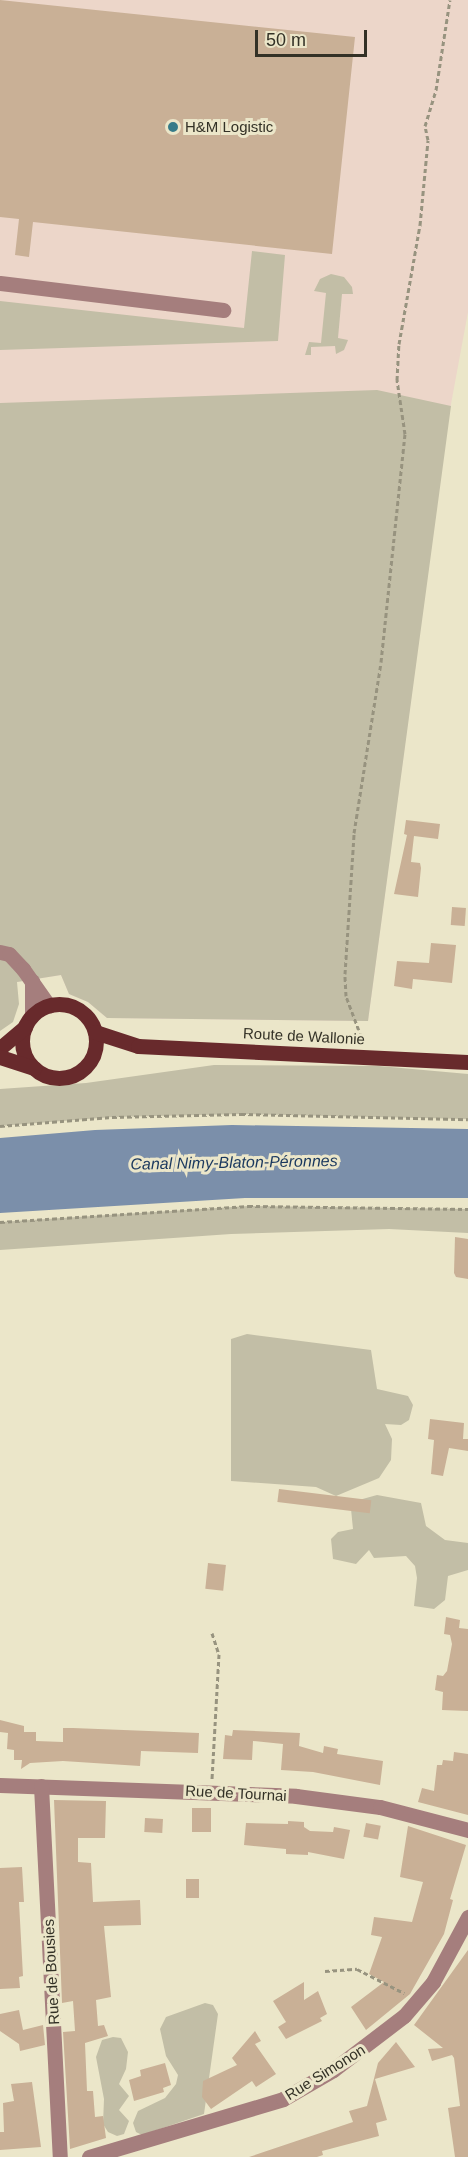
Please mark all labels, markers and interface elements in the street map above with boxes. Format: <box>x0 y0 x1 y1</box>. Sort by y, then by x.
scale bar <box>258 18 370 56</box>
text: 50 m <box>266 30 306 50</box>
place label: H&M Logistic <box>185 118 273 136</box>
marker: H&M Logistic <box>166 120 180 134</box>
street label: Route de Wallonie <box>243 1024 365 1048</box>
water label: Canal Nimy-Blaton-Péronnes <box>130 1152 338 1174</box>
street label: Rue de Tournai <box>185 1781 287 1805</box>
street label: Rue de Bousies <box>39 1919 63 2025</box>
street label: Rue Simonon <box>282 2040 368 2104</box>

